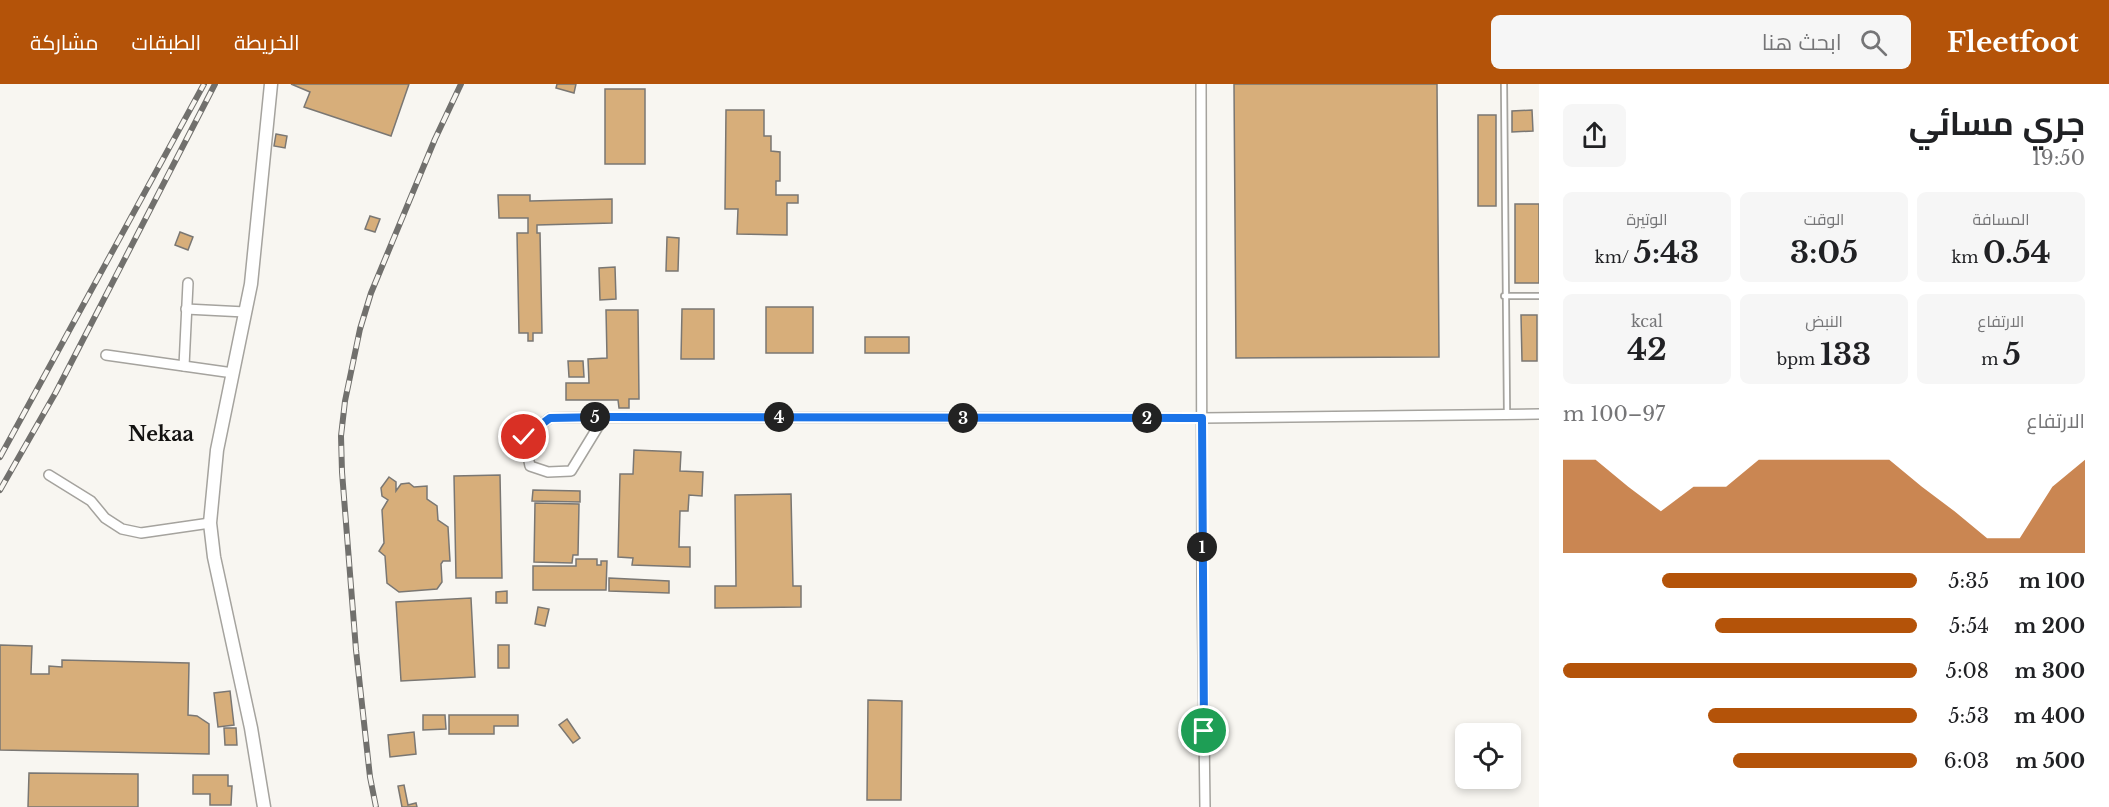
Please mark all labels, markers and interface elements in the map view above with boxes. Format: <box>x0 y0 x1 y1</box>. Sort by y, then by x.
search box <box>1491 15 1911 69</box>
text: Fleetfoot <box>1947 25 2079 60</box>
icon: search <box>1857 26 1890 59</box>
text: ابحث هنا <box>1762 29 1842 56</box>
text: مشاركة <box>30 30 99 56</box>
text: الطبقات <box>132 30 201 56</box>
text: الخريطة <box>234 30 300 56</box>
text: جري مسائي <box>1909 103 2085 144</box>
button: share <box>1563 104 1626 167</box>
text: 19:50 <box>2032 146 2085 170</box>
text: الوتيرة <box>1626 209 1668 229</box>
text: الوقت <box>1804 209 1844 229</box>
text: المسافة <box>1973 209 2029 229</box>
text: 5:43 <box>1634 234 1699 271</box>
text: 3:05 <box>1790 234 1858 271</box>
text: 0.54 <box>1983 234 2051 271</box>
text: /km <box>1595 247 1634 267</box>
text: km <box>1951 247 1983 267</box>
text: kcal <box>1631 311 1663 331</box>
text: النبض <box>1805 311 1843 331</box>
text: الارتفاع <box>1978 311 2024 331</box>
text: 42 <box>1627 331 1667 368</box>
text: 133 <box>1820 336 1871 373</box>
text: 5 <box>2003 336 2021 373</box>
text: bpm <box>1777 349 1820 369</box>
text: m <box>1981 349 2003 369</box>
pin: 5 <box>580 402 610 432</box>
pin: 4 <box>764 402 794 432</box>
text: 97–100 m <box>1563 402 1665 426</box>
pin: 3 <box>948 403 978 433</box>
pin: 2 <box>1132 403 1162 433</box>
text: 5 <box>590 407 600 427</box>
text: 4 <box>774 407 784 427</box>
text: 3 <box>958 408 968 428</box>
text: 2 <box>1142 408 1152 428</box>
text: الارتفاع <box>2026 409 2085 433</box>
pin <box>498 411 549 462</box>
icon: check <box>507 420 540 453</box>
district label: Nekaa <box>128 422 195 446</box>
pin: 1 <box>1187 532 1217 562</box>
text: 1 <box>1199 537 1205 557</box>
text: 5:35 <box>1948 569 1989 593</box>
text: 100 m <box>2019 569 2085 593</box>
text: 5:54 <box>1949 614 1989 638</box>
text: 200 m <box>2014 614 2085 638</box>
text: 5:08 <box>1946 659 1989 683</box>
text: 300 m <box>2015 659 2085 683</box>
text: 5:53 <box>1948 704 1989 728</box>
text: 400 m <box>2014 704 2085 728</box>
pin <box>1178 705 1229 756</box>
icon: arrive <box>1187 714 1220 747</box>
map controls <box>1455 723 1521 789</box>
button: locate <box>1455 723 1521 789</box>
text: 6:03 <box>1944 749 1989 773</box>
text: 500 m <box>2015 749 2085 773</box>

